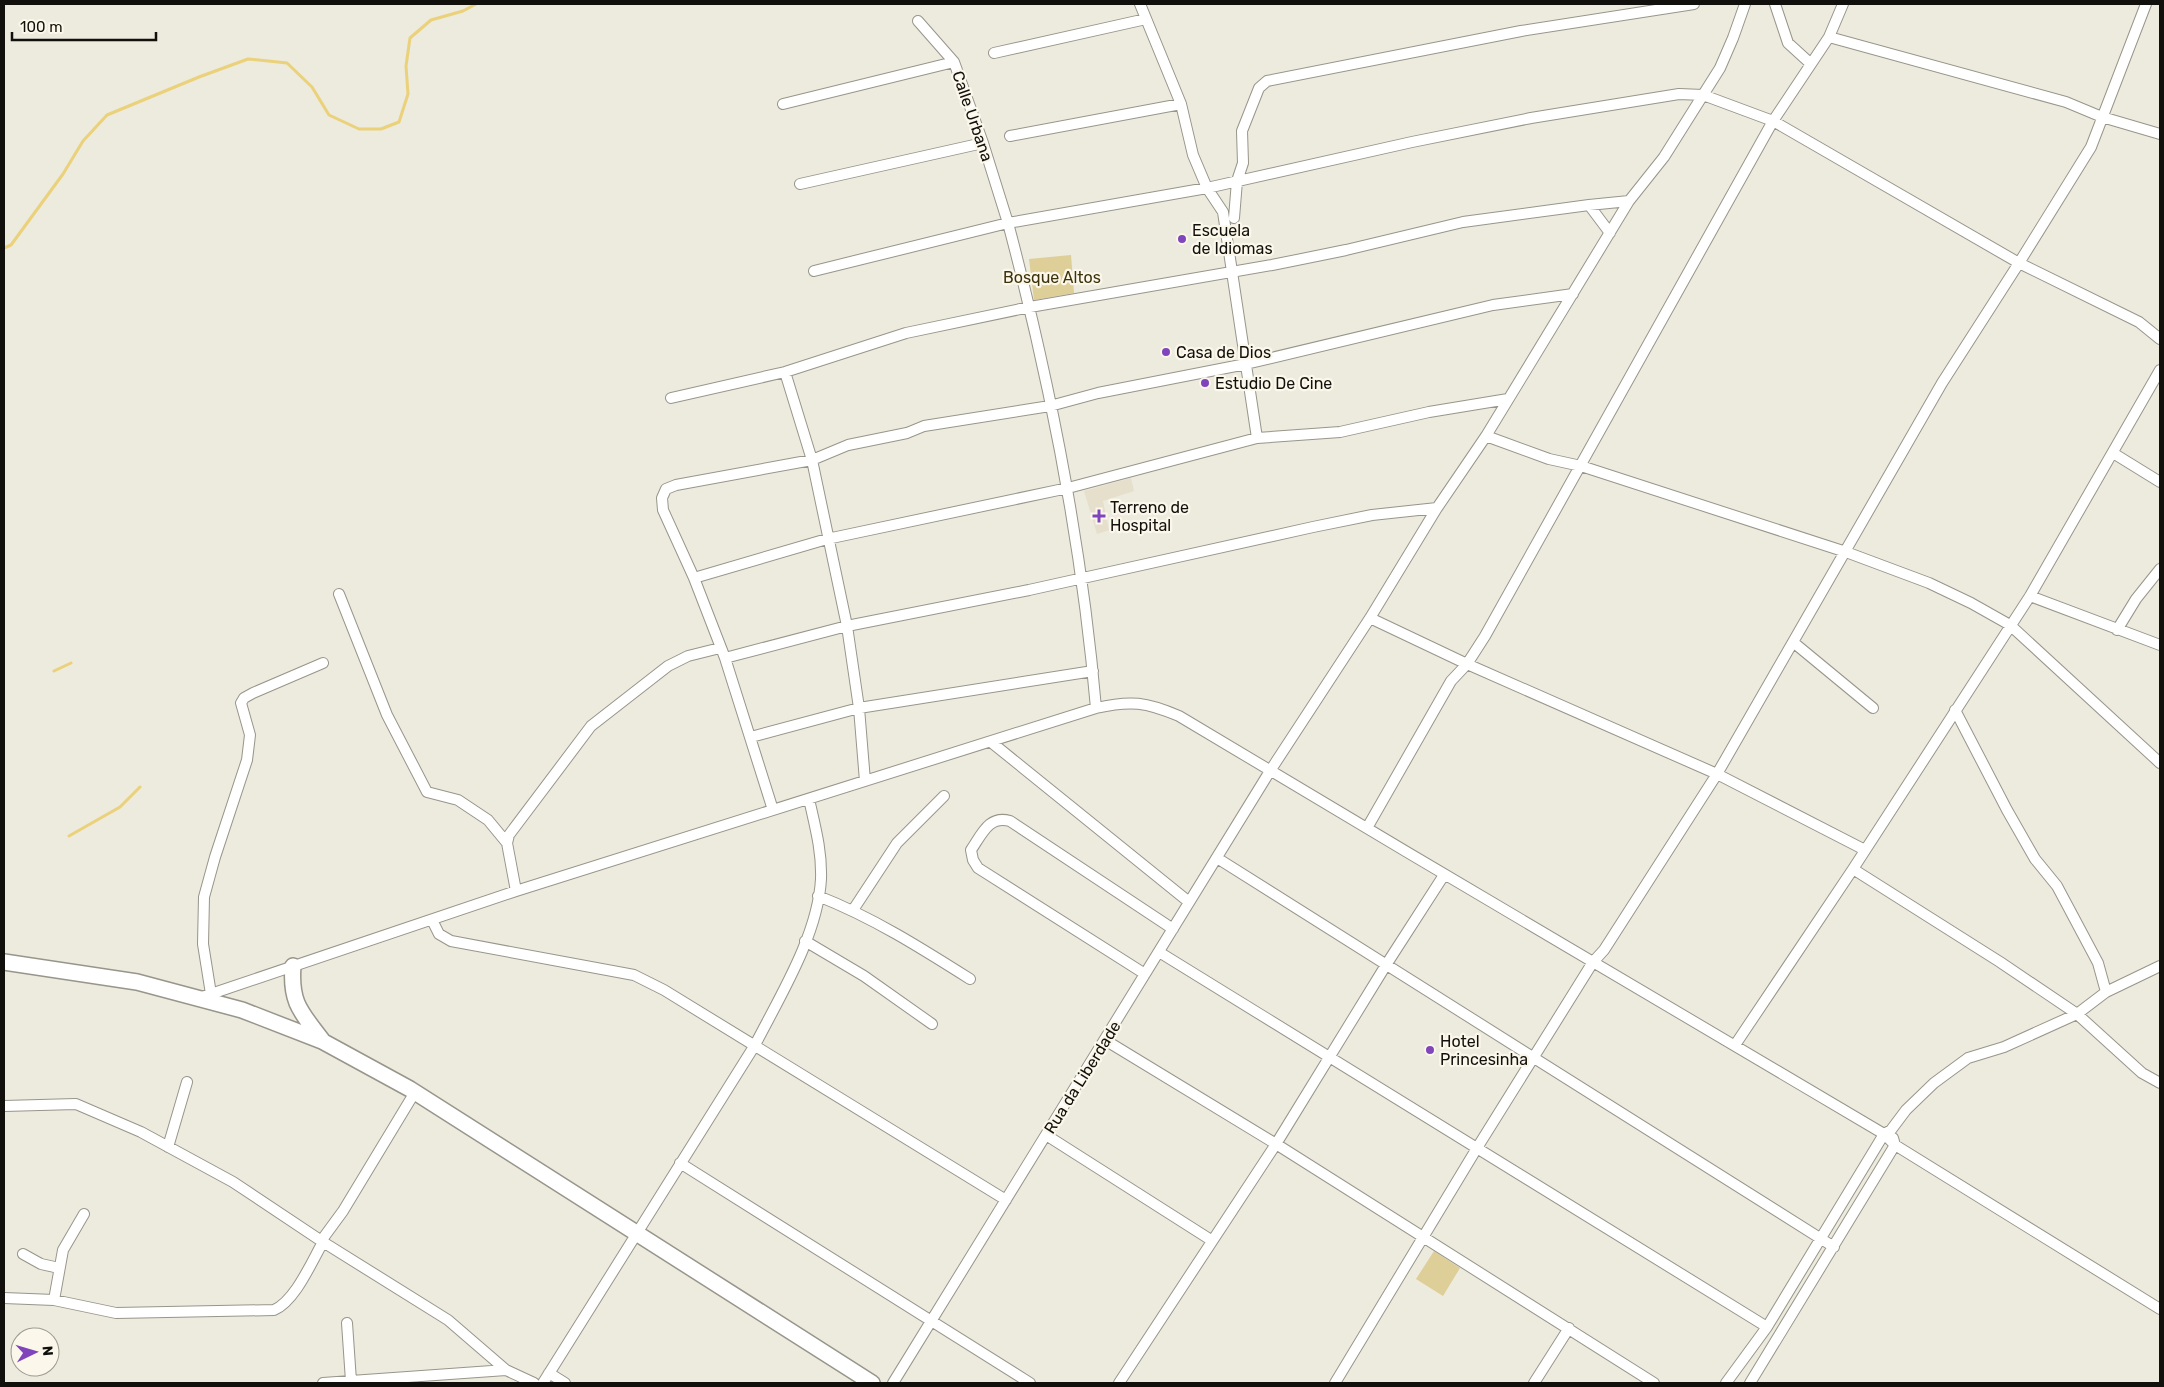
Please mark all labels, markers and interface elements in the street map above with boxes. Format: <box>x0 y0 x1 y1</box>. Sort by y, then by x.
scale bar <box>12 10 156 42</box>
text: 100 m <box>20 18 62 36</box>
street label: Calle Urbana <box>948 68 997 164</box>
place label: Escuela de Idiomas <box>1192 221 1273 258</box>
marker: Escuela de Idiomas <box>1176 233 1188 245</box>
park label: Bosque Altos <box>1003 268 1101 287</box>
place label: Casa de Dios <box>1176 343 1271 362</box>
marker: Casa de Dios <box>1160 346 1172 358</box>
place label: Estudio De Cine <box>1215 374 1332 393</box>
marker: Estudio De Cine <box>1199 377 1211 389</box>
place label: Terreno de Hospital <box>1110 498 1189 535</box>
marker: Terreno de Hospital <box>1092 509 1106 523</box>
street label: Rua da Liberdade <box>1040 1017 1125 1137</box>
place label: Hotel Princesinha <box>1440 1032 1528 1069</box>
marker: Hotel Princesinha <box>1424 1044 1436 1056</box>
north arrow <box>10 1327 60 1377</box>
text: N <box>39 1345 56 1357</box>

